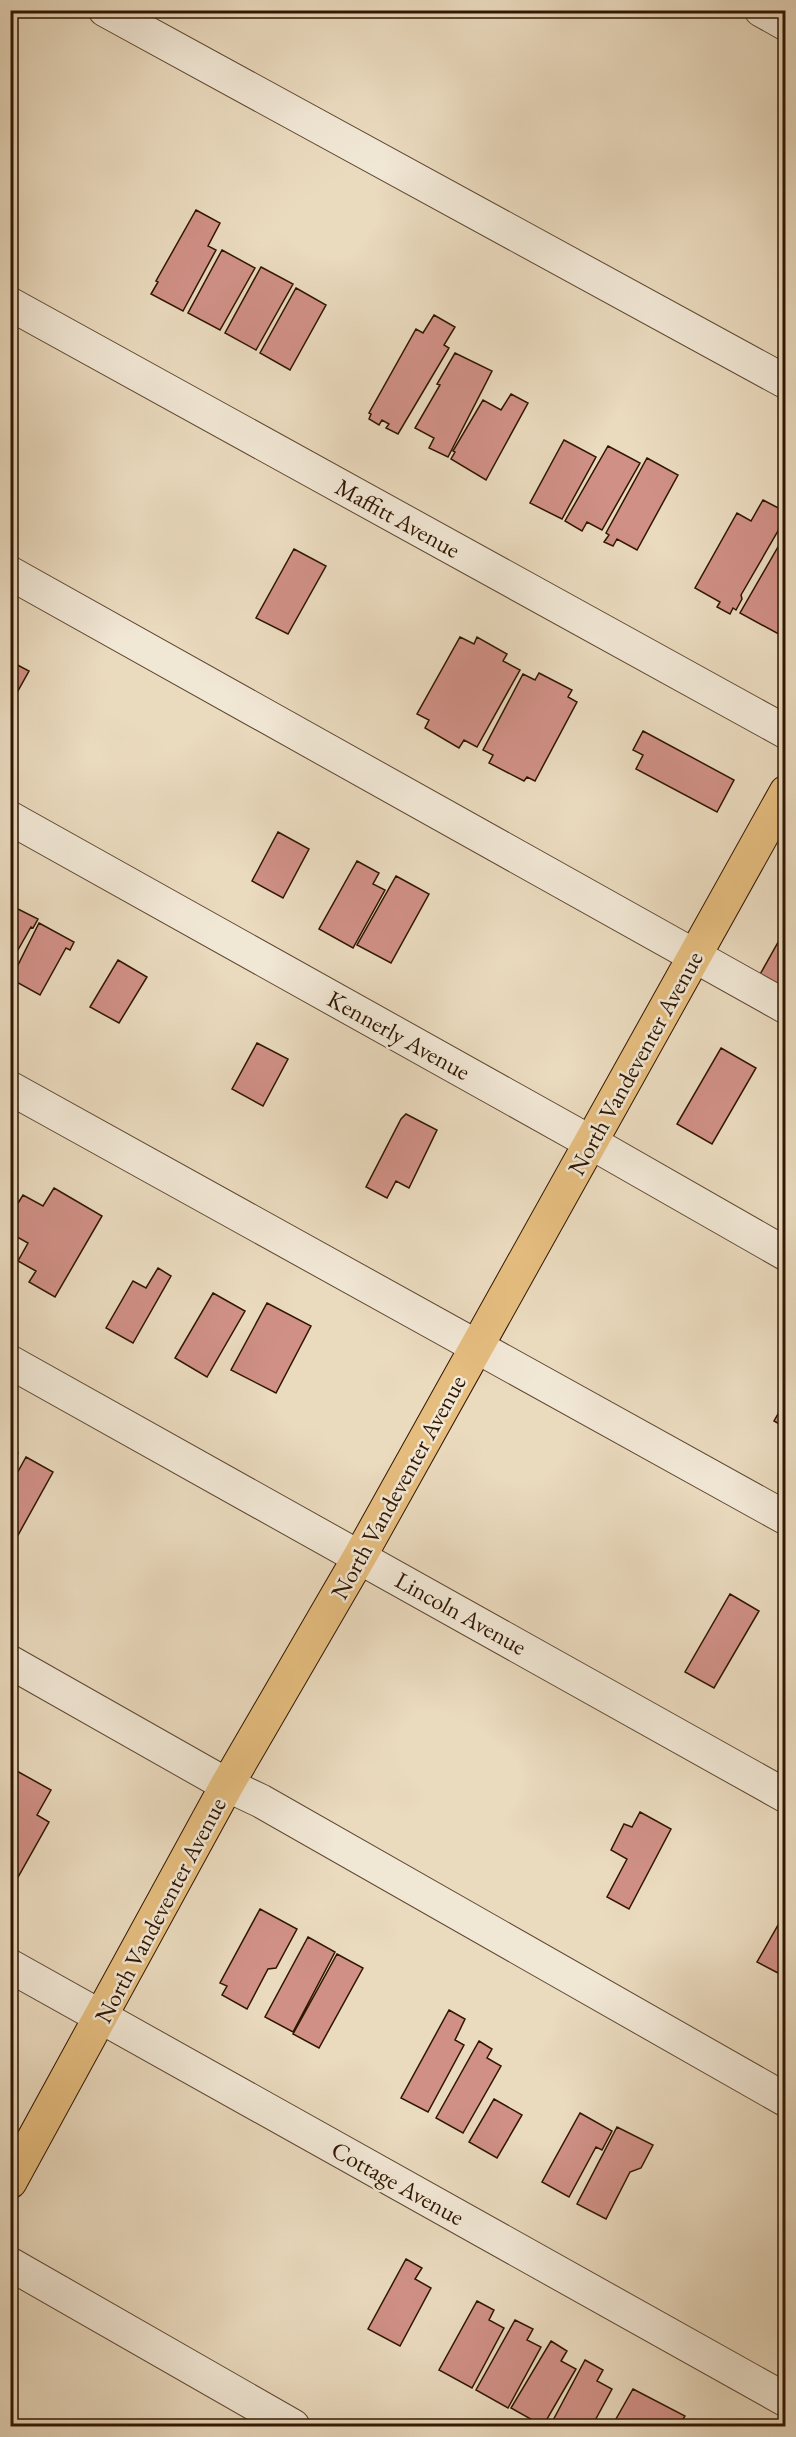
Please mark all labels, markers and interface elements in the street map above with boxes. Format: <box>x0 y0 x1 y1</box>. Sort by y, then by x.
street label: Maffitt Avenue <box>330 471 466 565</box>
street label: North Vandeventer Avenue <box>560 945 710 1181</box>
street label: Kennerly Avenue <box>322 983 476 1087</box>
street label: North Vandeventer Avenue <box>323 1369 473 1605</box>
street label: Lincoln Avenue <box>390 1564 532 1662</box>
street label: North Vandeventer Avenue <box>87 1792 233 2028</box>
street label: Cottage Avenue <box>326 2134 470 2232</box>

